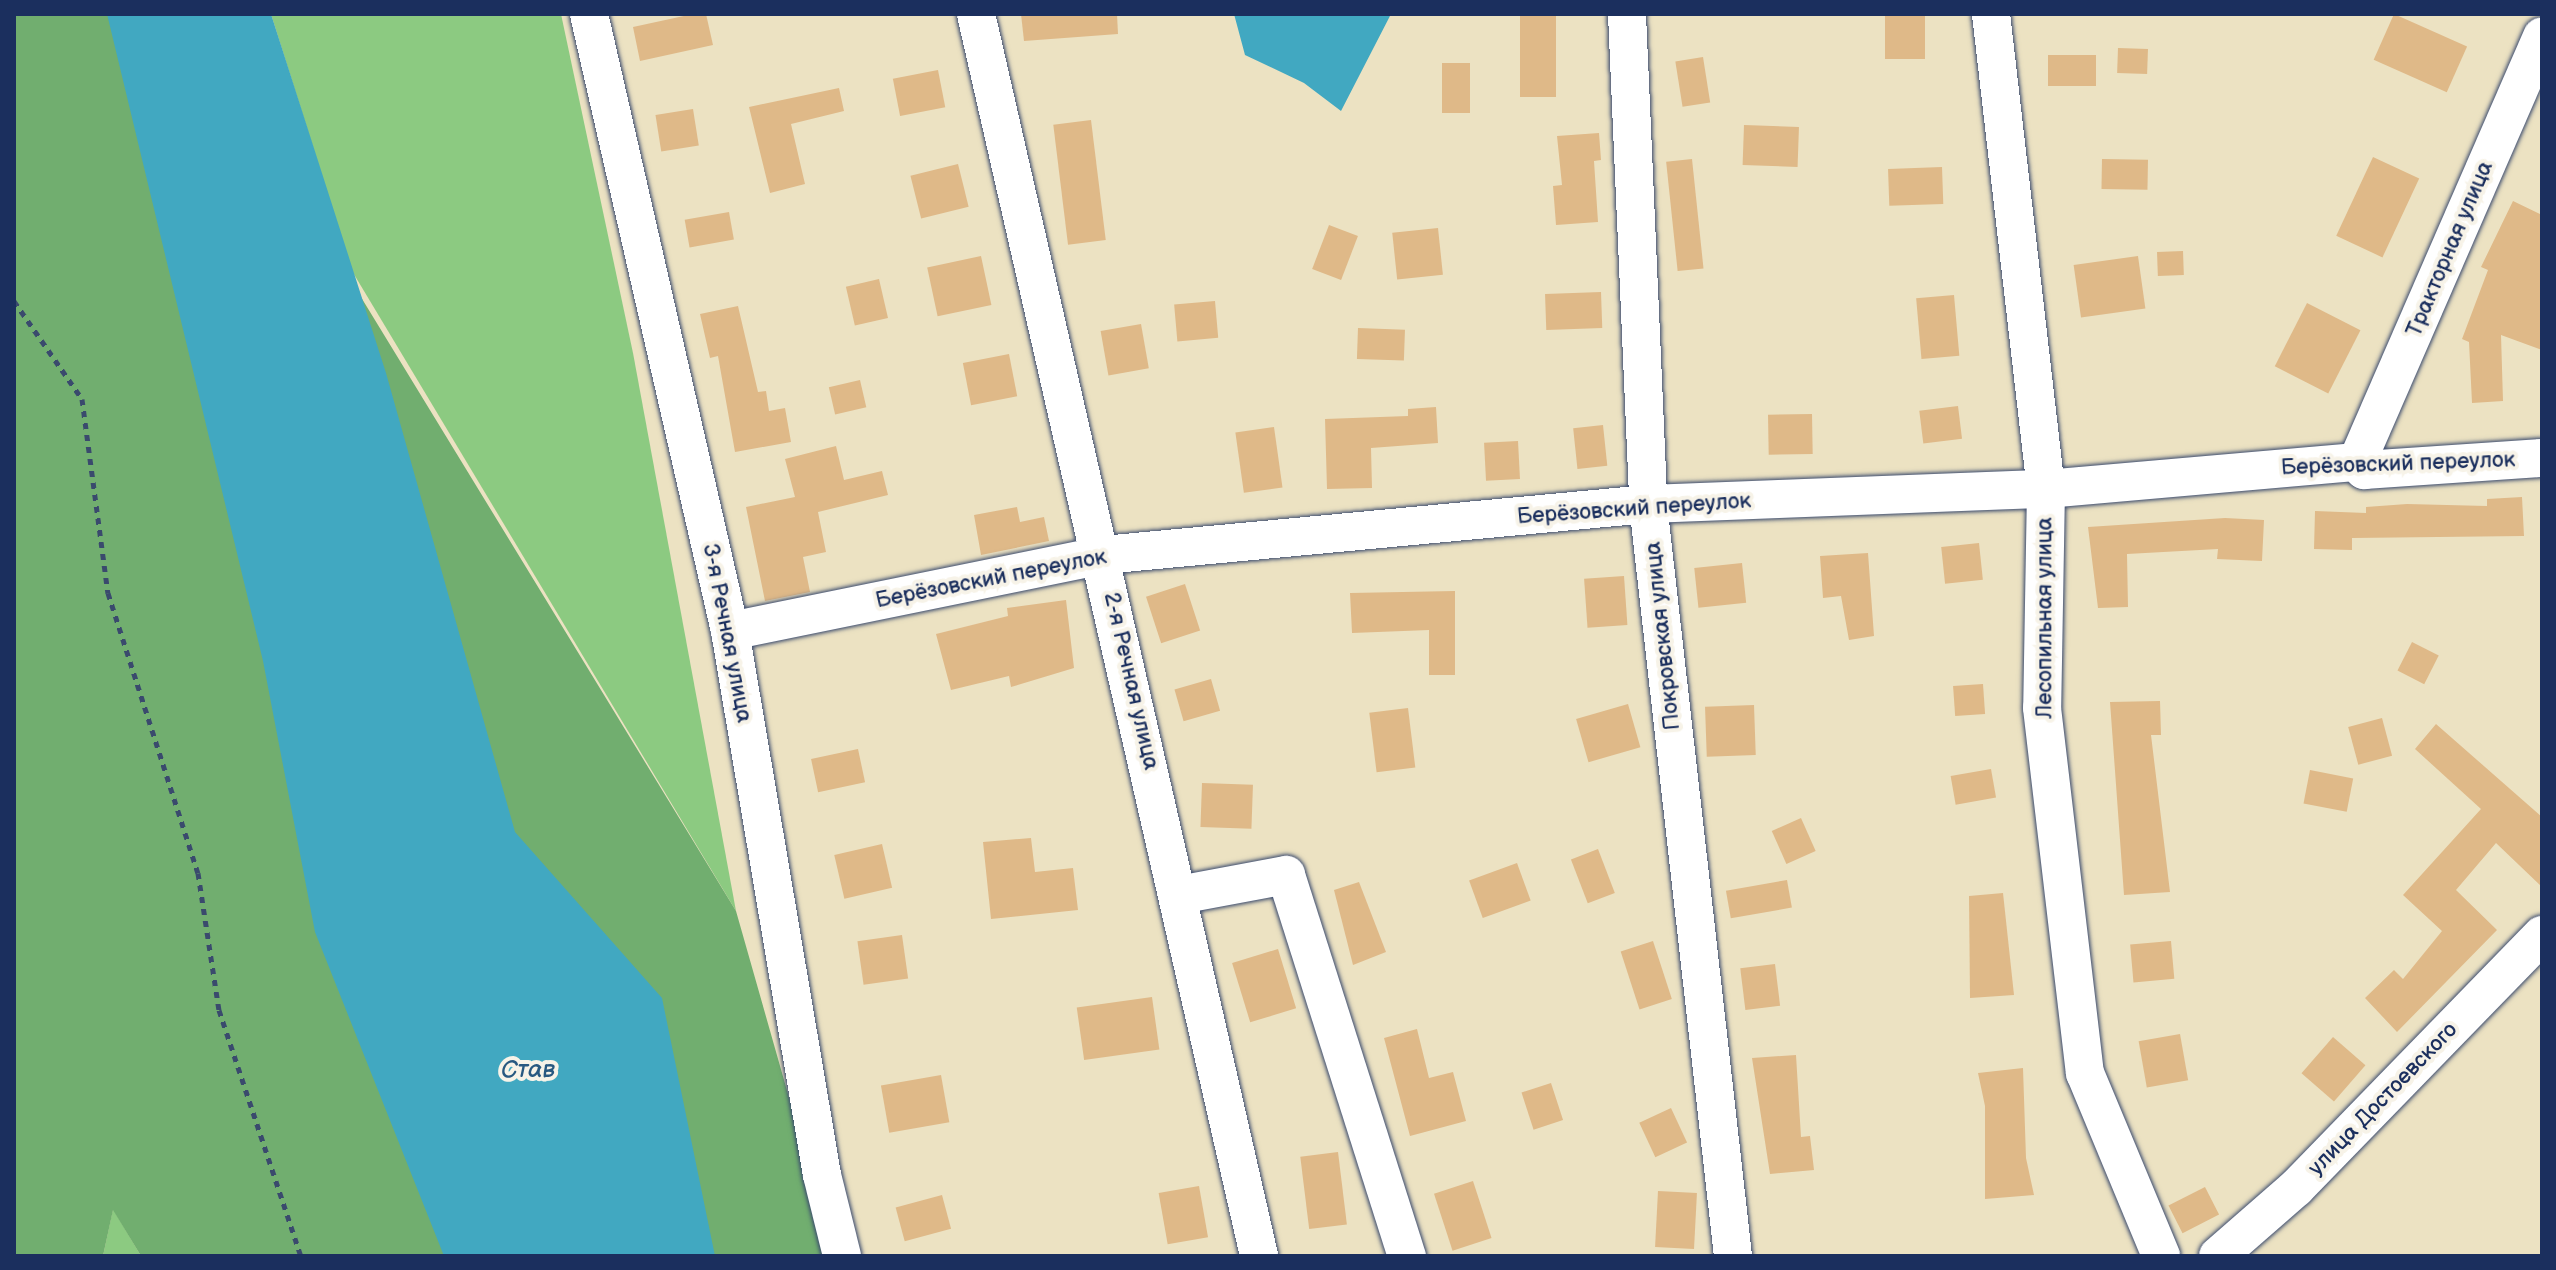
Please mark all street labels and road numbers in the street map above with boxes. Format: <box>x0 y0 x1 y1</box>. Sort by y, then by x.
street label: Тракторная улица <box>2401 157 2499 341</box>
street label: Берёзовский переулок <box>2280 447 2516 481</box>
street label: Берёзовский переулок <box>1516 488 1752 530</box>
street label: Лесопильная улица <box>2032 517 2058 719</box>
street label: 3-я Речная улица <box>697 541 757 725</box>
street label: Покровская улица <box>1640 541 1686 731</box>
street label: Берёзовский переулок <box>873 544 1109 614</box>
street label: 2-я Речная улица <box>1098 590 1164 772</box>
street label: улица Достоевского <box>2303 1017 2463 1181</box>

